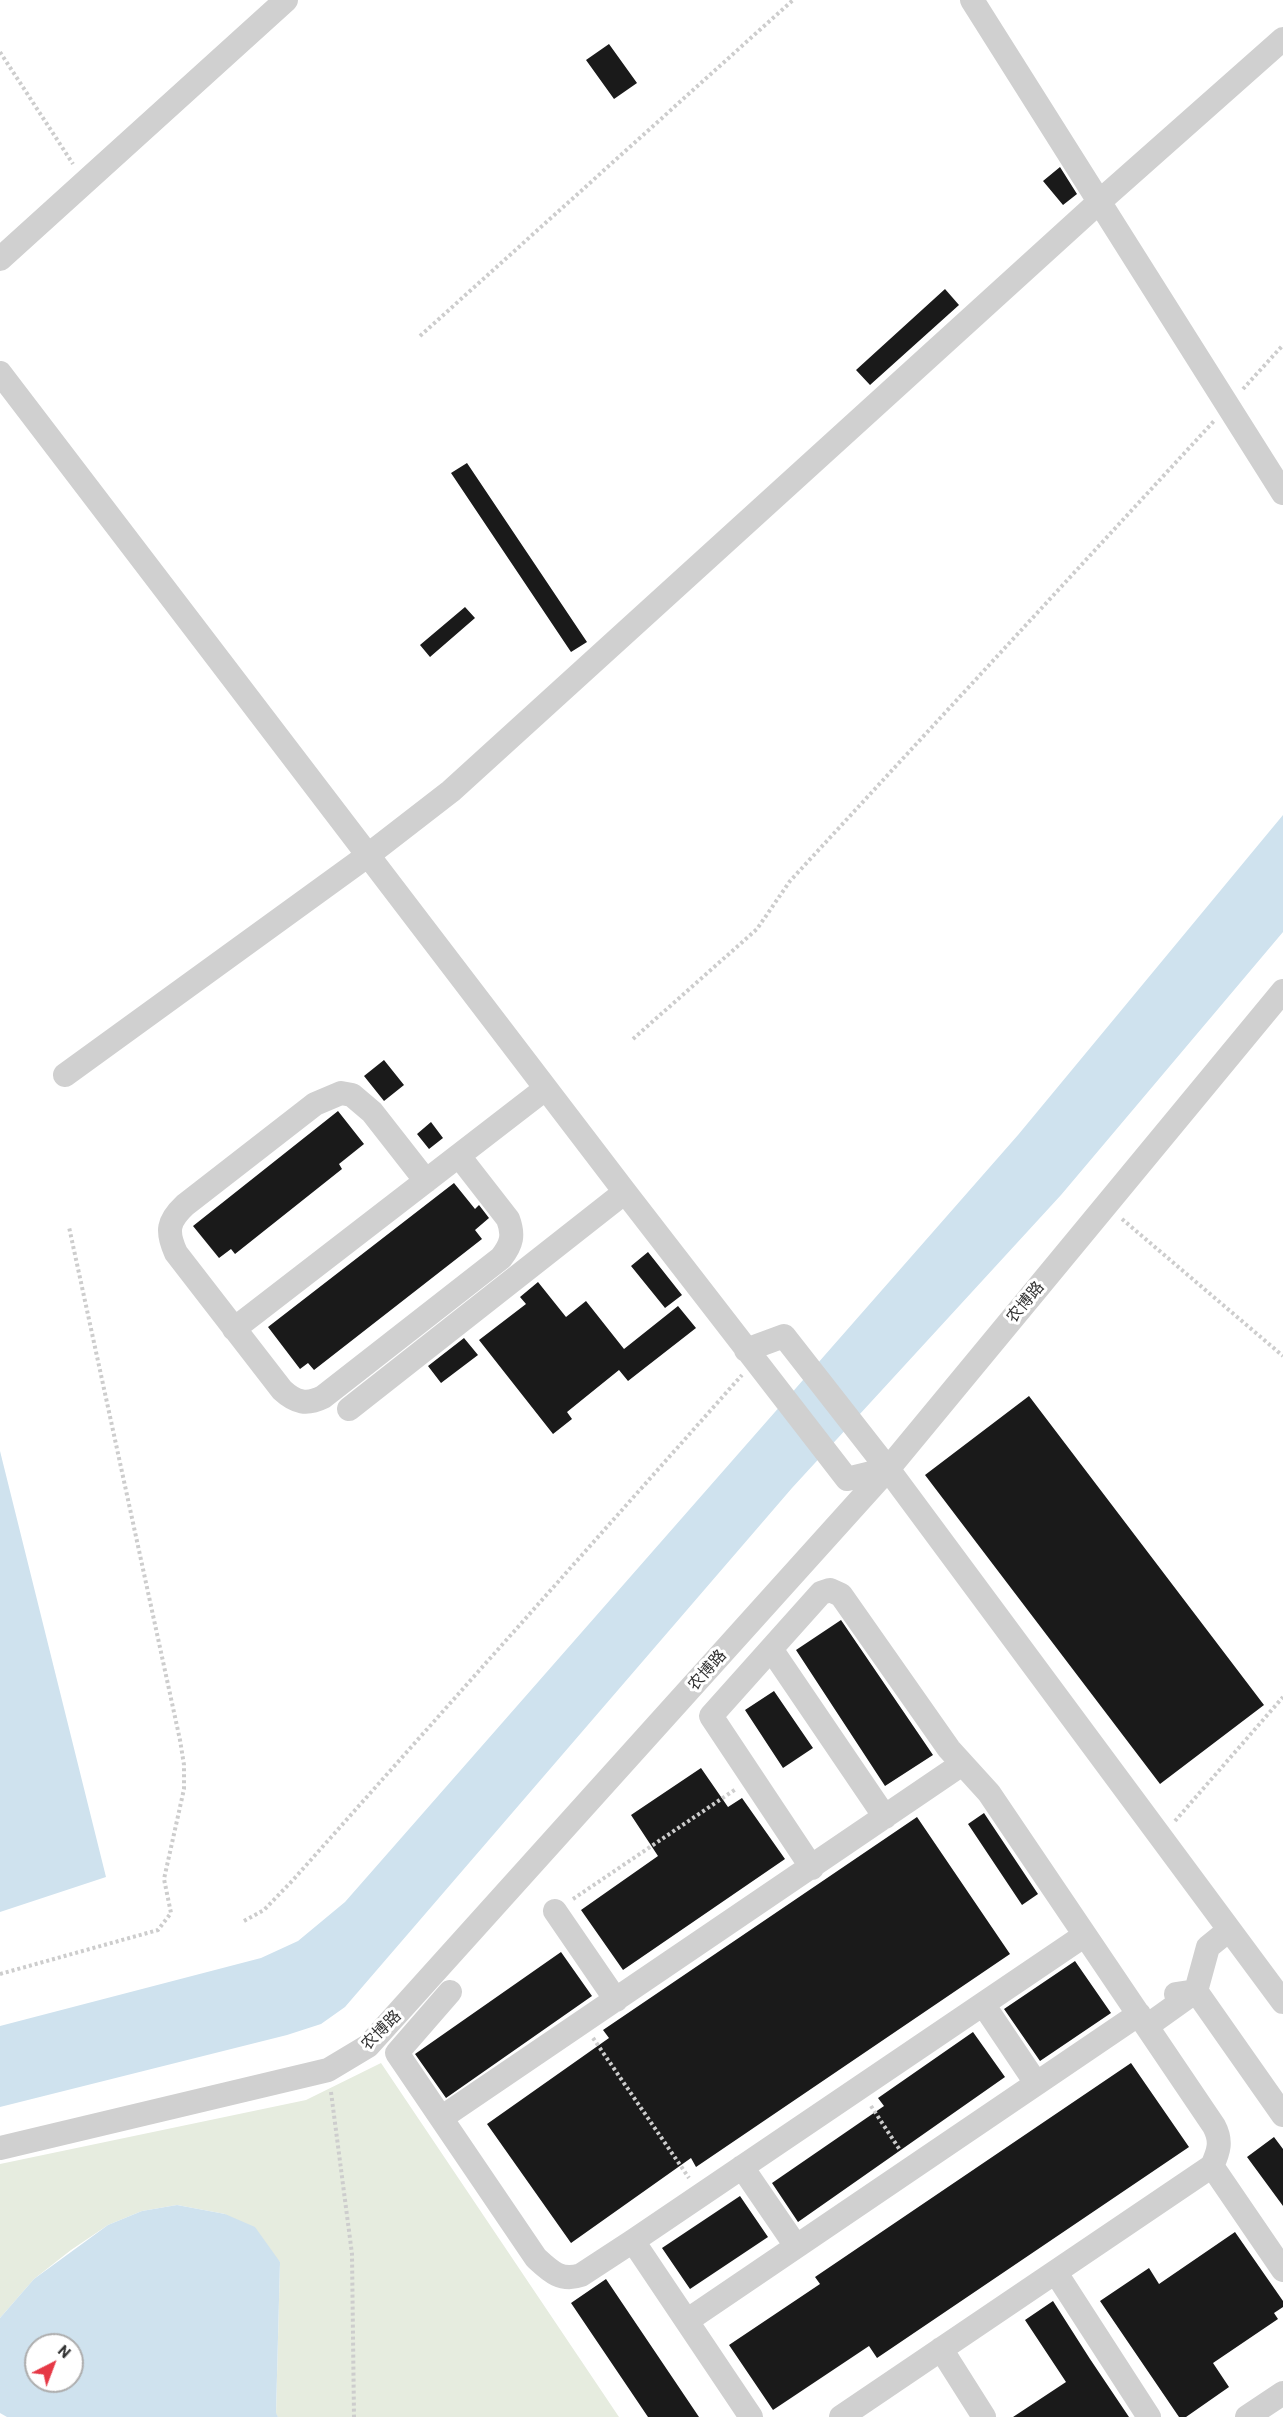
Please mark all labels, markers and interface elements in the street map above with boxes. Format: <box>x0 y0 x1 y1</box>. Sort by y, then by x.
street label: 农博路 <box>1002 1277 1048 1327</box>
street label: 农博路 <box>684 1646 730 1694</box>
street label: 农博路 <box>357 2006 405 2054</box>
north arrow <box>24 2333 84 2393</box>
text: N <box>55 2340 75 2361</box>

